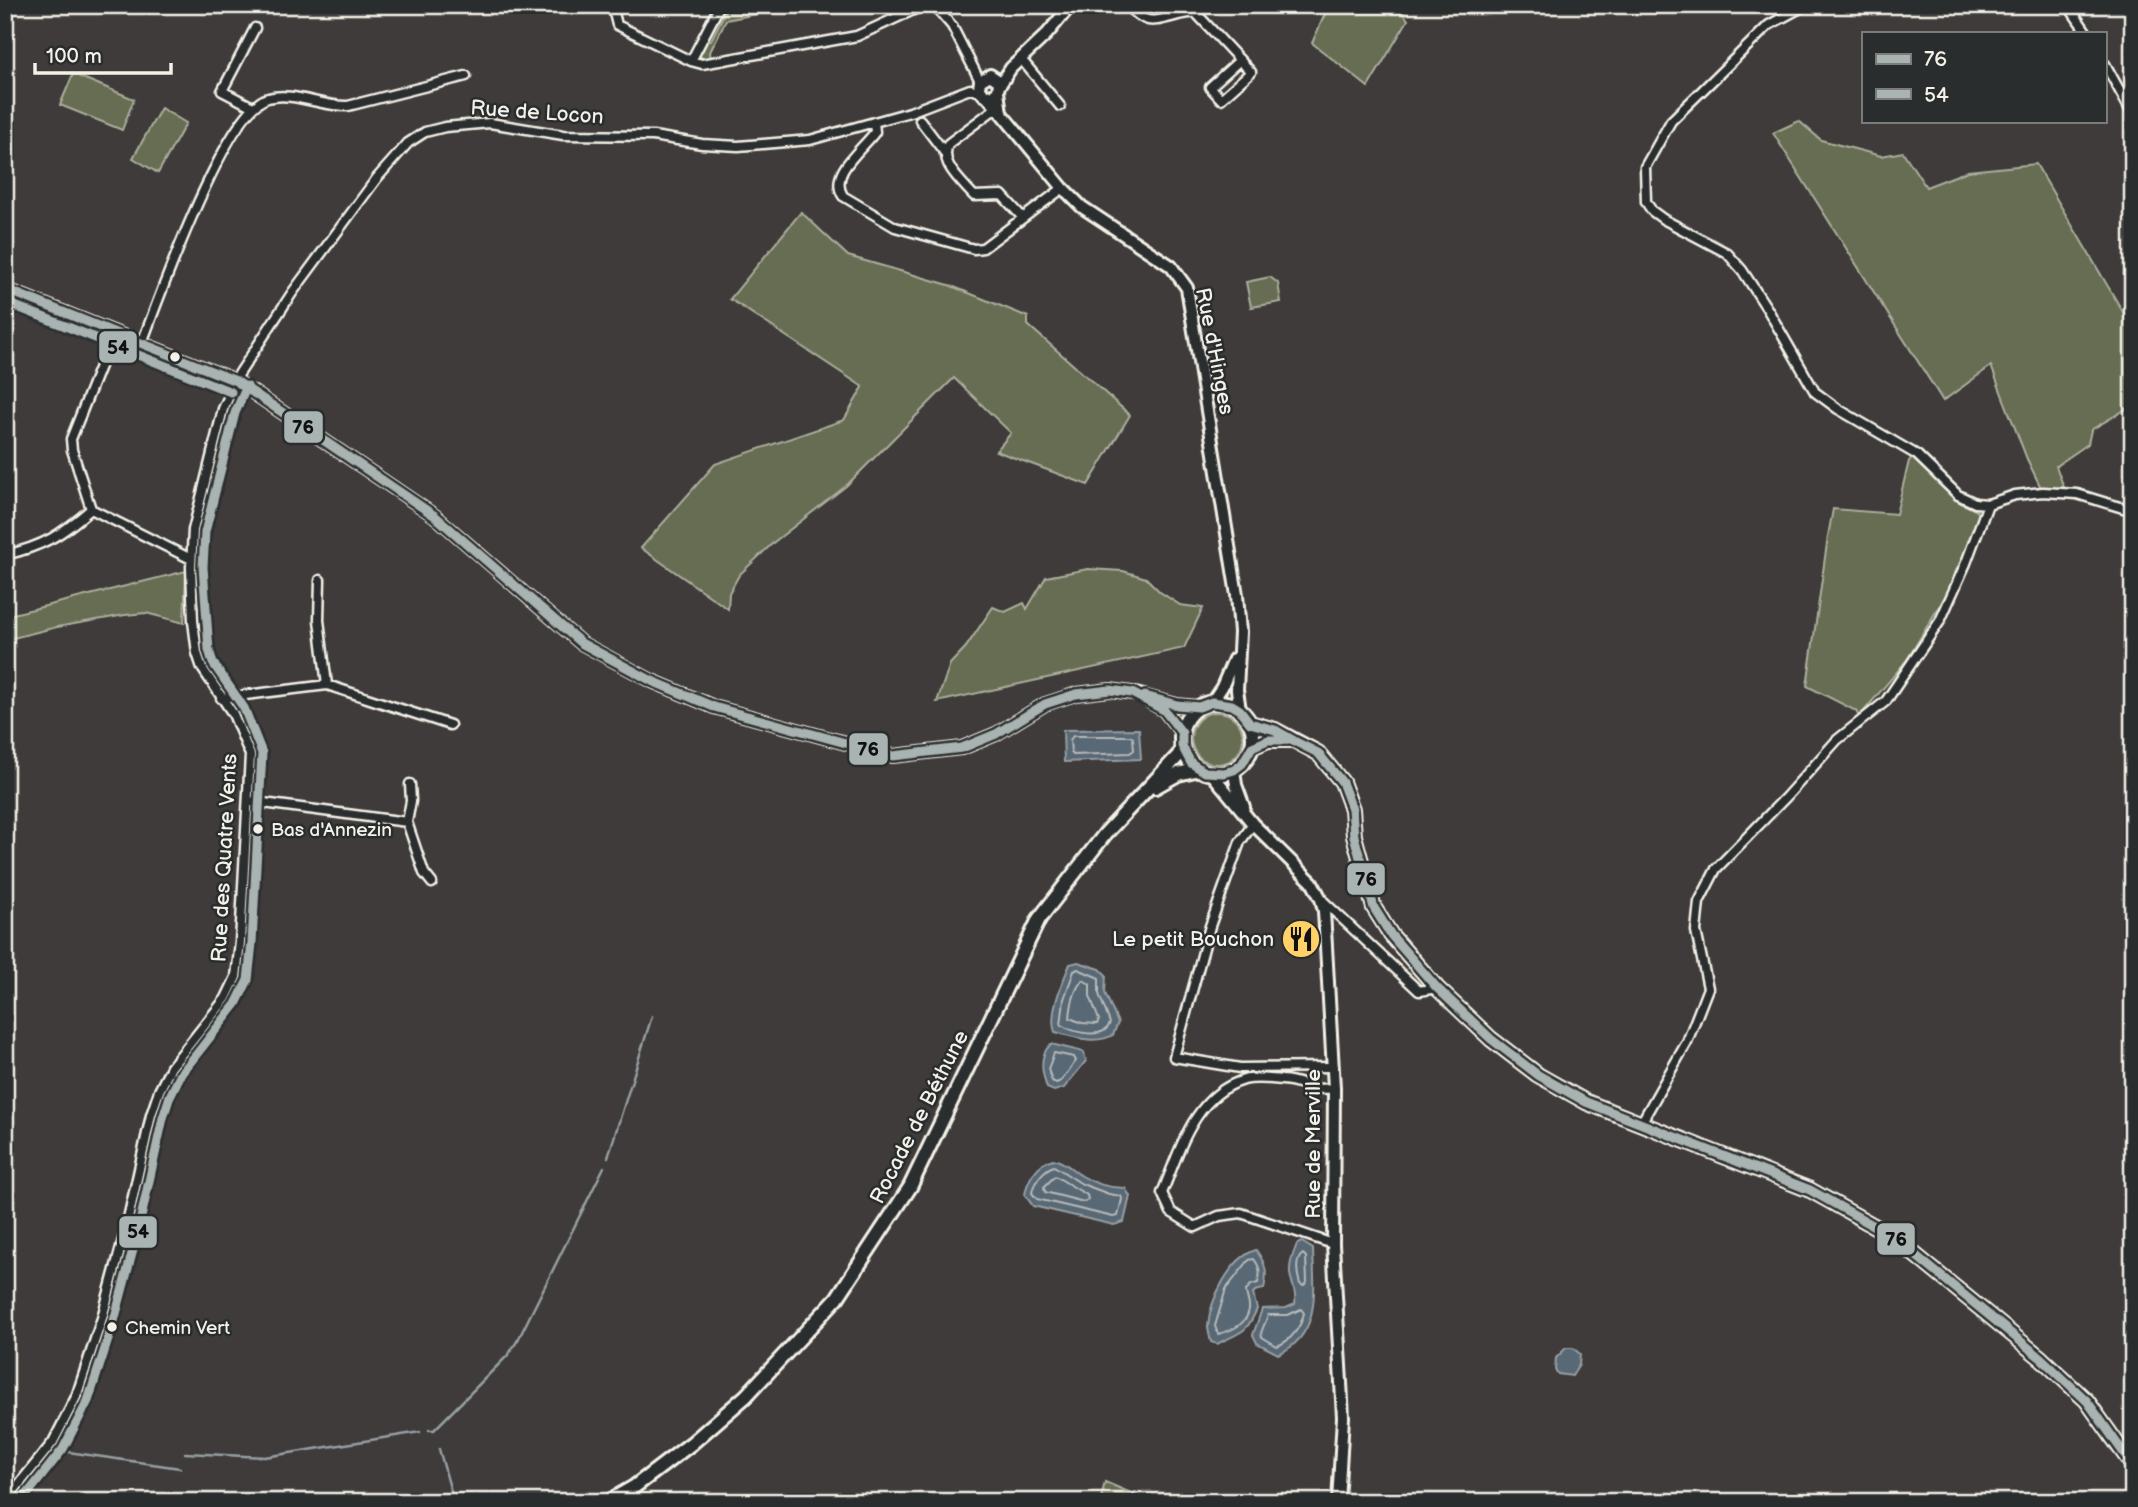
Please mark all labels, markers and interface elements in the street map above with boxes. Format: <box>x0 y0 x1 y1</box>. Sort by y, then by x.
scale bar <box>35 32 172 76</box>
legend <box>1862 32 2106 122</box>
text: 100 m <box>46 44 102 69</box>
text: 76 <box>1924 47 1947 72</box>
text: 54 <box>1924 83 1949 108</box>
street label: Rue de Locon <box>470 95 604 130</box>
street label: Rue d'Hinges <box>1190 286 1239 417</box>
line badge: 54 <box>98 330 138 364</box>
text: 54 <box>107 337 129 360</box>
unlabelled marker <box>168 350 182 364</box>
line badge: 76 <box>283 410 324 444</box>
text: 76 <box>292 417 314 440</box>
line badge: 76 <box>848 732 889 766</box>
text: 76 <box>857 739 879 762</box>
street label: Rue des Quatre Vents <box>207 753 242 963</box>
place label: Bas d'Annezin <box>271 819 392 842</box>
marker: Bas d'Annezin <box>251 822 265 836</box>
line badge: 76 <box>1346 862 1386 896</box>
text: 76 <box>1355 869 1377 892</box>
restaurant icon: Le petit Bouchon <box>1280 918 1322 960</box>
place label: Le petit Bouchon <box>1112 927 1274 952</box>
street label: Rocade de Béthune <box>865 1026 974 1208</box>
street label: Rue de Merville <box>1301 1069 1326 1219</box>
line badge: 54 <box>118 1215 158 1249</box>
text: 54 <box>127 1221 149 1244</box>
line badge: 76 <box>1876 1222 1916 1256</box>
text: 76 <box>1885 1229 1907 1252</box>
place label: Chemin Vert <box>125 1317 230 1340</box>
marker: Chemin Vert <box>105 1320 119 1334</box>

